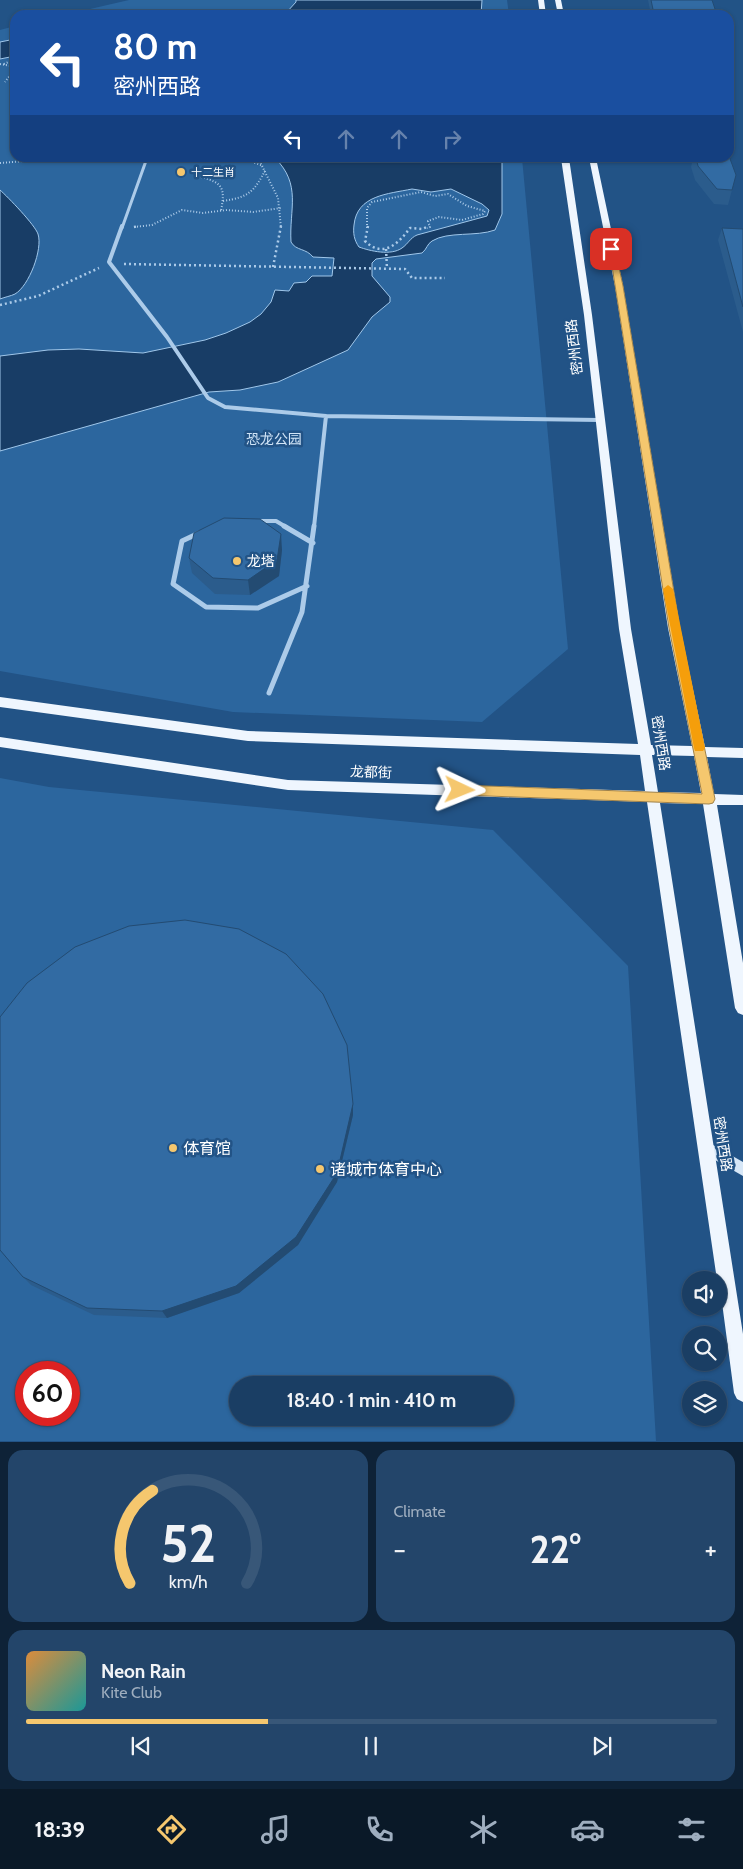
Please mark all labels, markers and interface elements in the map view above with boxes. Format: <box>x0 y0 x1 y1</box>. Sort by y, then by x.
text: 80 m <box>113 25 197 68</box>
icon: left <box>30 30 95 95</box>
text: 密州西路 <box>113 73 201 100</box>
icon: left <box>279 125 307 153</box>
icon: ahead <box>332 125 360 153</box>
icon: ahead <box>385 125 413 153</box>
icon: right <box>438 125 466 153</box>
place label: 十二生肖 <box>191 165 235 179</box>
marker: 十二生肖 <box>175 166 187 178</box>
pin <box>590 228 632 270</box>
icon: arrive <box>597 235 625 263</box>
street label: 密州西路 <box>562 318 586 376</box>
park label: 恐龙公园 <box>246 430 302 448</box>
place label: 龙塔 <box>247 552 275 570</box>
marker: 龙塔 <box>231 555 243 567</box>
street label: 密州西路 <box>648 714 674 772</box>
street label: 龙都街 <box>350 762 392 782</box>
position arrow <box>433 763 485 815</box>
street label: 密州西路 <box>710 1115 736 1173</box>
place label: 体育馆 <box>183 1139 231 1158</box>
marker: 体育馆 <box>167 1142 179 1154</box>
place label: 诸城市体育中心 <box>330 1160 442 1179</box>
marker: 诸城市体育中心 <box>314 1163 326 1175</box>
map controls <box>682 1271 727 1426</box>
button: sound <box>682 1271 727 1316</box>
button: search <box>682 1326 727 1371</box>
speed limit sign: 60 <box>15 1361 80 1426</box>
button: layers <box>682 1381 727 1426</box>
text: 18:40 · 1 min · 410 m <box>287 1389 456 1412</box>
text: Climate <box>394 1502 446 1521</box>
text: 52 <box>160 1512 215 1575</box>
text: 22° <box>530 1526 581 1573</box>
text: − <box>394 1532 406 1566</box>
text: + <box>705 1532 717 1566</box>
text: km/h <box>168 1571 207 1592</box>
text: Neon Rain <box>101 1660 186 1683</box>
text: Kite Club <box>101 1683 162 1702</box>
icon: previous <box>127 1732 155 1760</box>
icon: pause <box>357 1732 385 1760</box>
icon: next <box>588 1732 616 1760</box>
icon: directions <box>154 1812 189 1847</box>
icon: music <box>258 1812 293 1847</box>
icon: phone <box>362 1812 397 1847</box>
icon: climate <box>466 1812 501 1847</box>
icon: car <box>570 1812 605 1847</box>
icon: filters <box>674 1812 709 1847</box>
text: 18:39 <box>34 1816 85 1843</box>

